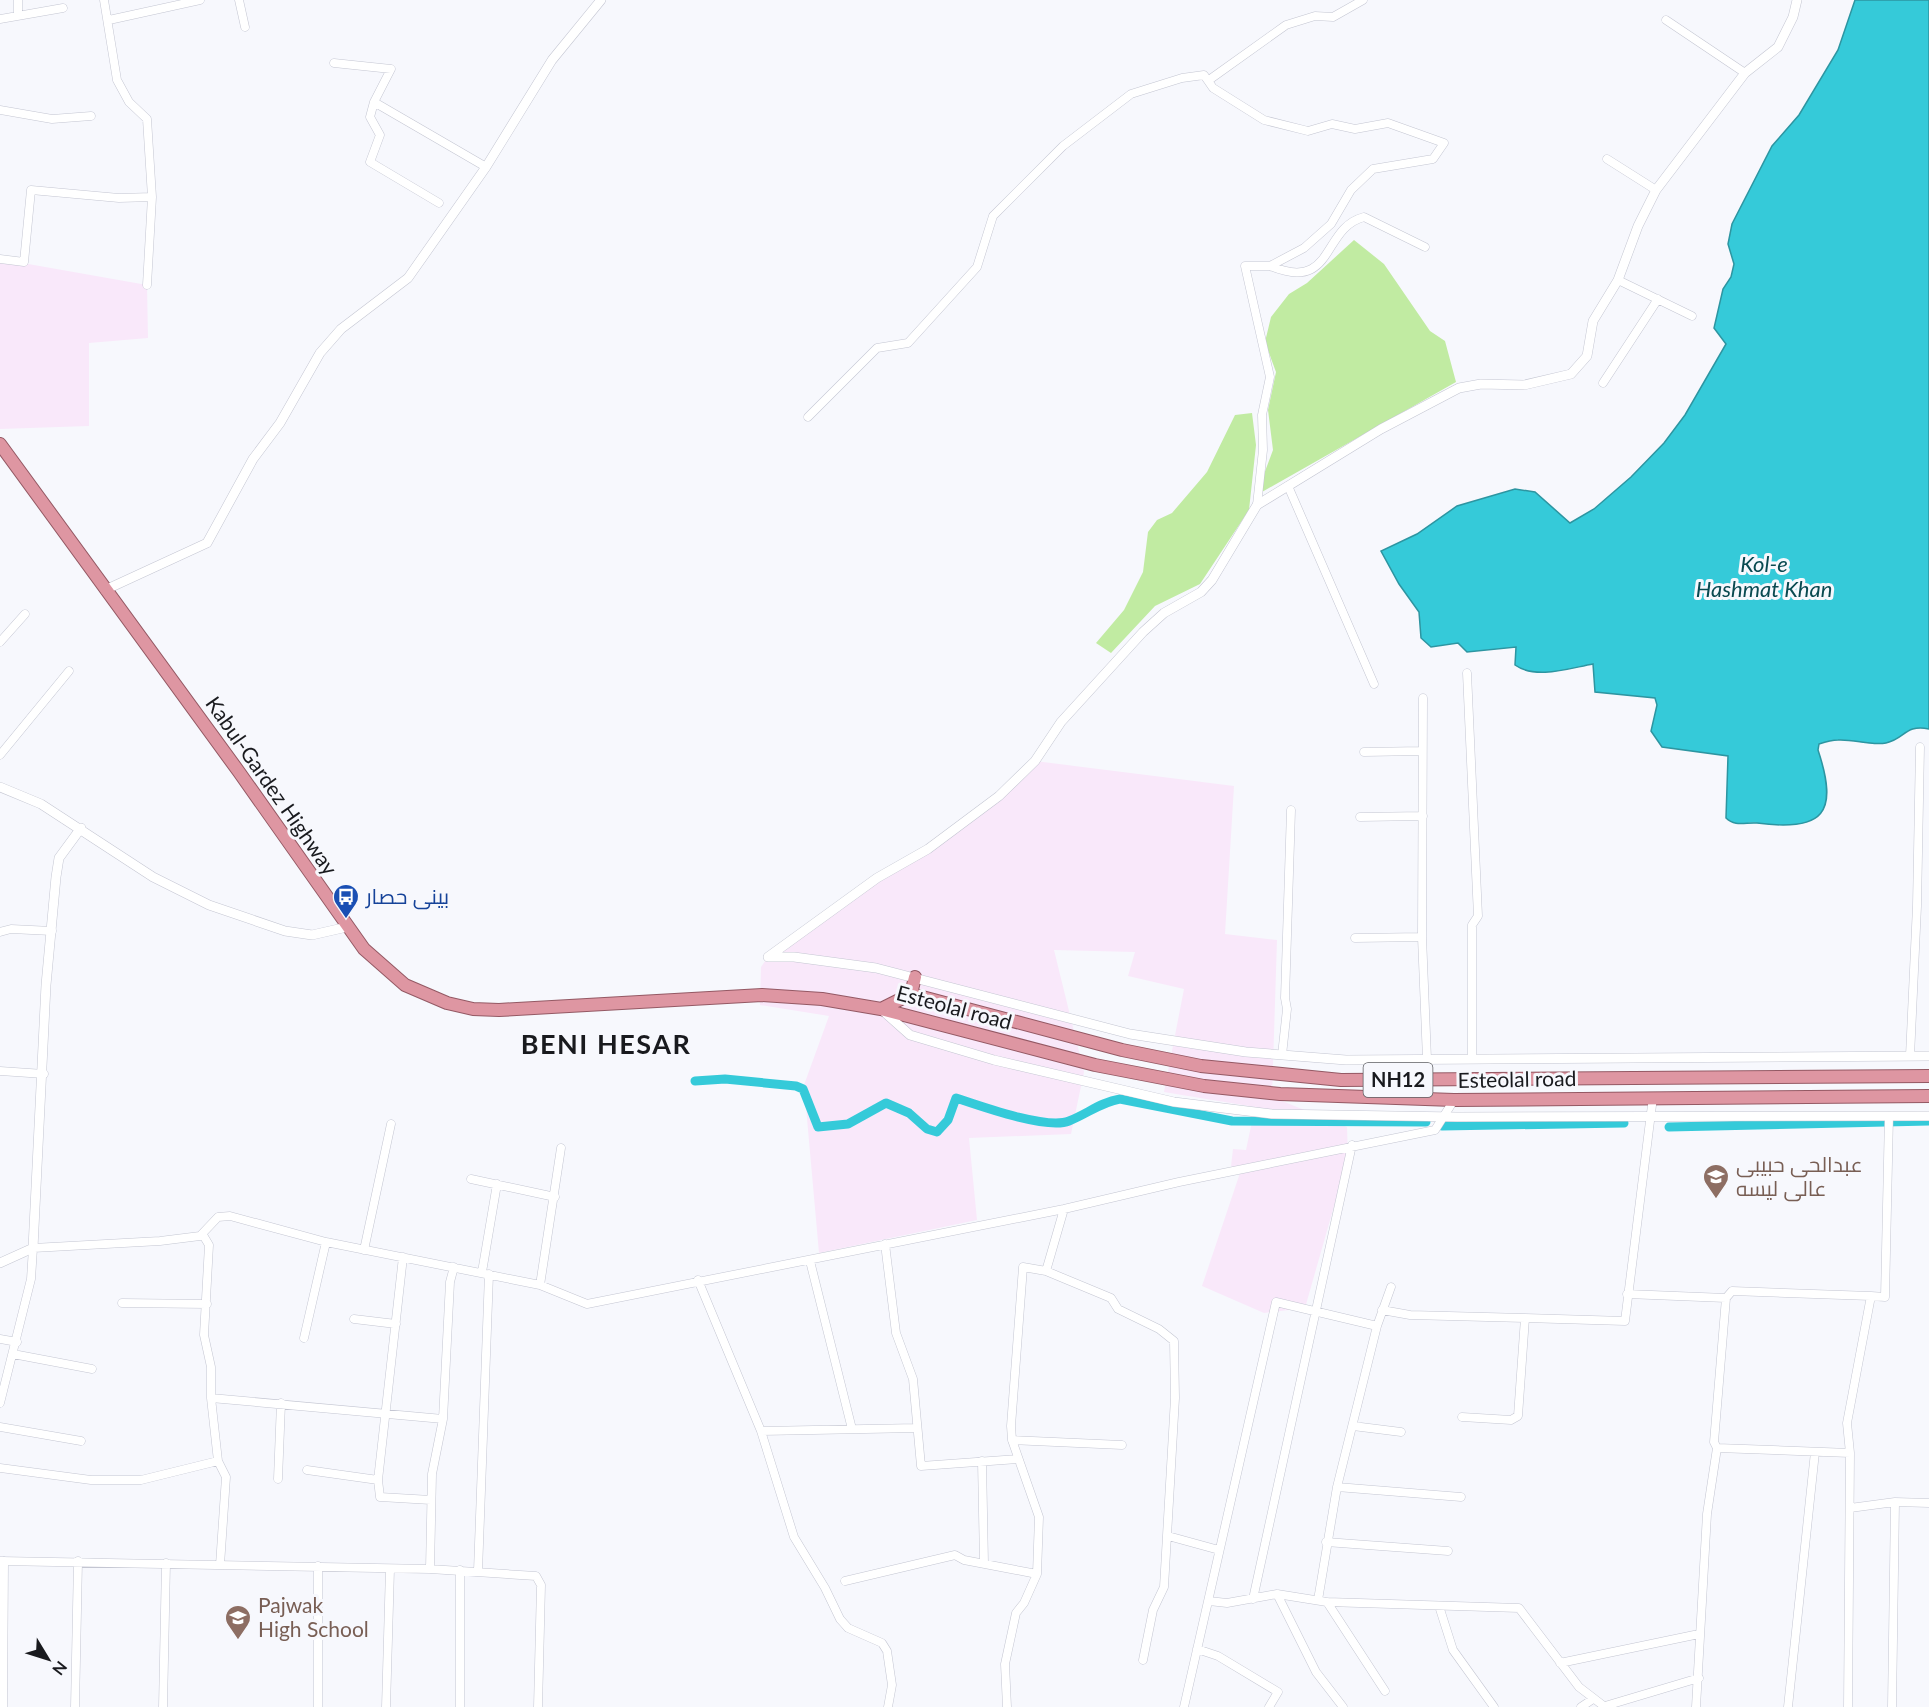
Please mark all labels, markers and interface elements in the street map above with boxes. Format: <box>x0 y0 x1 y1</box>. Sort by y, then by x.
water label: Kol-e Hashmat Khan <box>1696 550 1832 602</box>
street label: Kabul-Gardez Highway <box>201 691 343 879</box>
bus stop icon: بینی حصار <box>331 882 361 920</box>
place label: بینی حصار <box>365 883 449 910</box>
street label: Esteolal road <box>894 979 1015 1034</box>
district label: BENI HESAR <box>521 1027 691 1060</box>
road number: NH12 <box>1364 1063 1432 1097</box>
street label: Esteolal road <box>1457 1065 1576 1092</box>
place label: عبدالحی حبیبی عالی لیسه <box>1736 1151 1863 1202</box>
school or university icon: عبدالحی حبیبی عالی لیسه <box>1701 1162 1731 1200</box>
place label: Pajwak High School <box>258 1592 369 1641</box>
school or university icon: Pajwak High School <box>223 1603 253 1641</box>
north arrow <box>18 1629 78 1689</box>
text: N <box>49 1658 71 1679</box>

